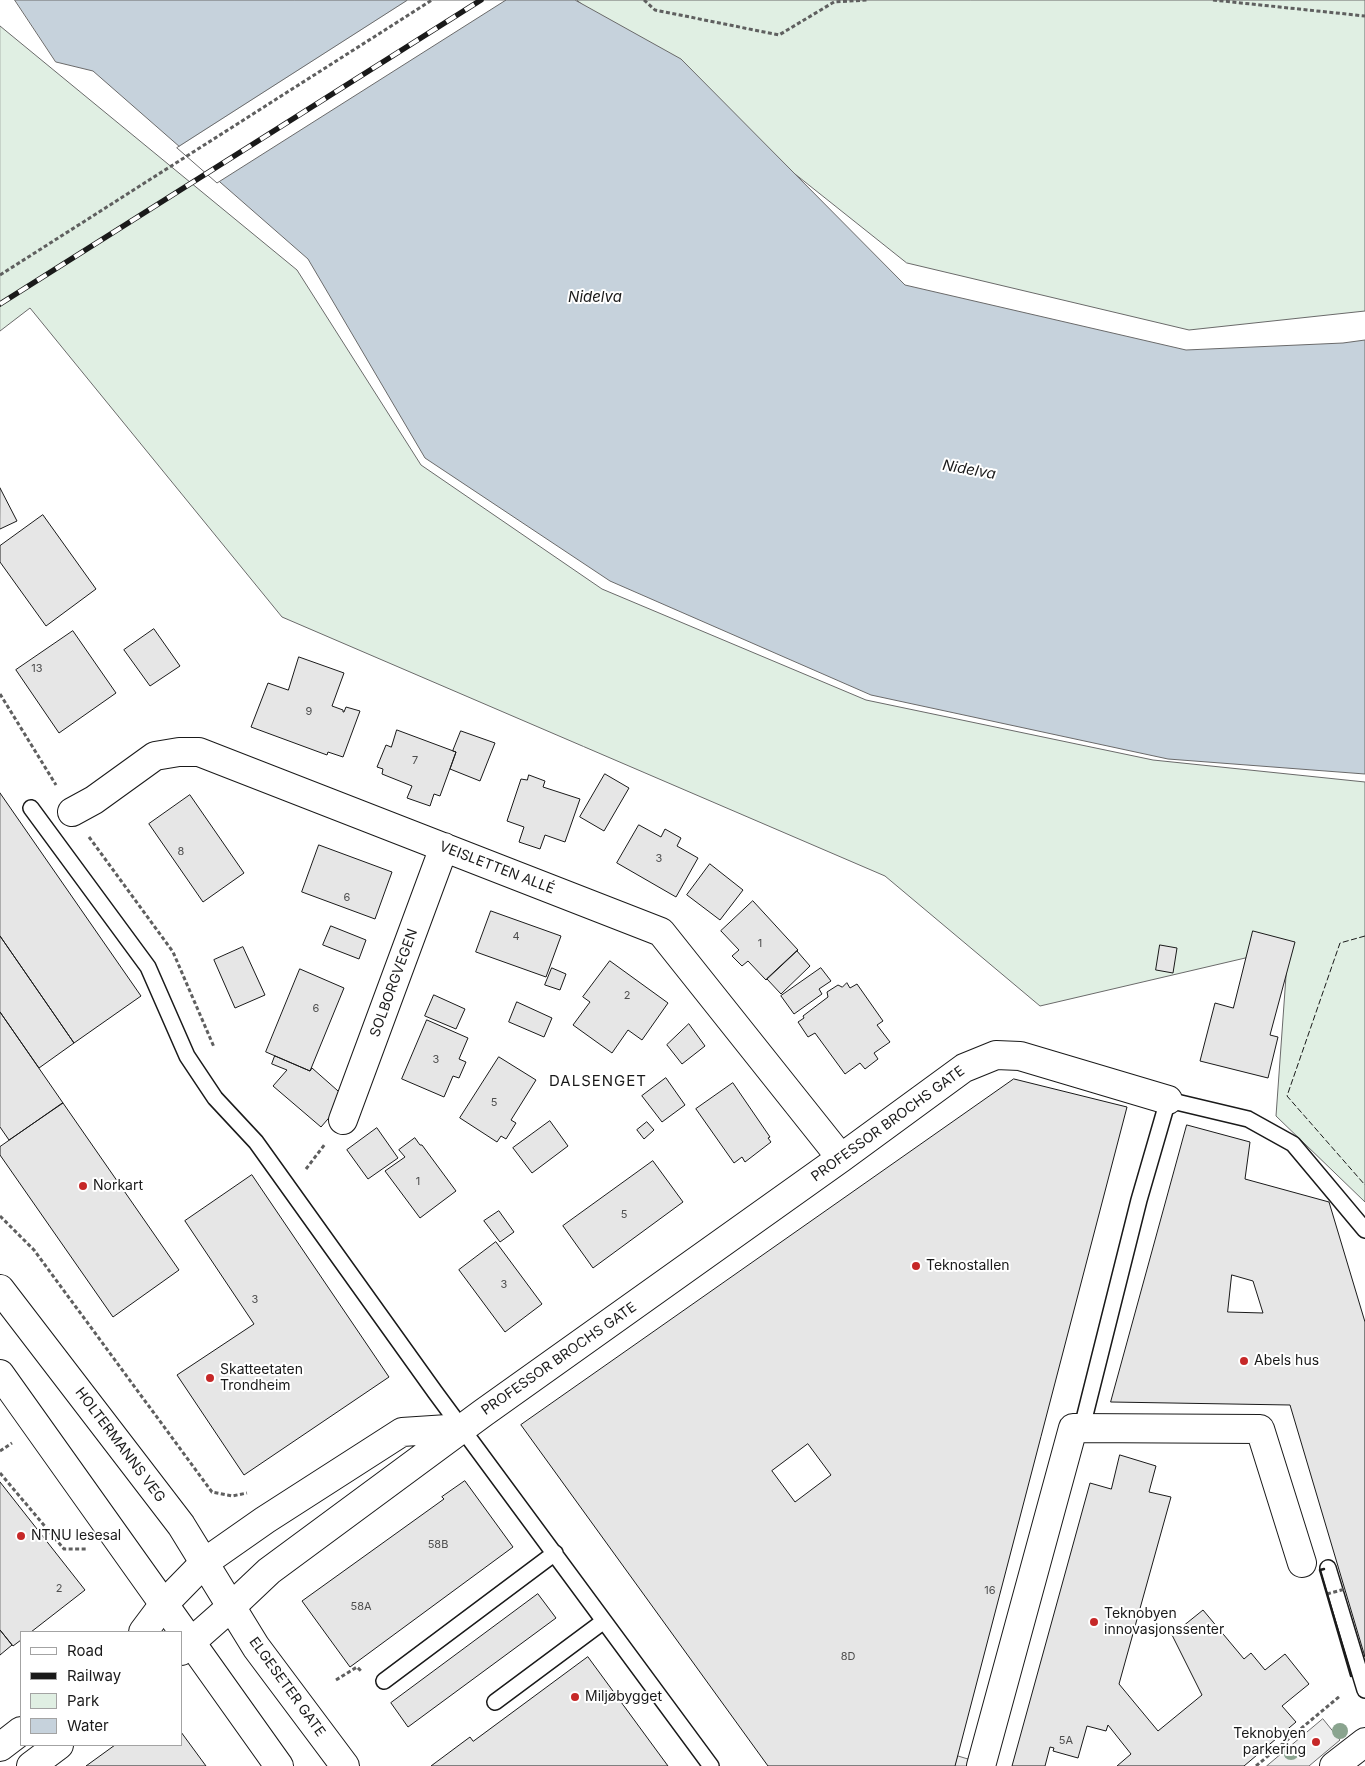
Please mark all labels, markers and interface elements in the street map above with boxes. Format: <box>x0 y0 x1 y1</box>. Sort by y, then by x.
water label: Nidelva <box>568 288 622 306</box>
water label: Nidelva <box>941 456 997 484</box>
house number: 13 <box>31 662 43 676</box>
house number: 9 <box>306 705 312 719</box>
house number: 7 <box>412 754 418 768</box>
street label: VEISLETTEN ALLÉ <box>437 838 557 898</box>
house number: 8 <box>178 845 184 859</box>
house number: 3 <box>656 852 662 866</box>
house number: 6 <box>344 891 350 905</box>
street label: SOLBORGVEGEN <box>367 927 421 1039</box>
house number: 4 <box>512 930 520 944</box>
house number: 1 <box>758 937 762 951</box>
house number: 2 <box>624 989 630 1003</box>
house number: 6 <box>313 1002 319 1016</box>
house number: 3 <box>433 1053 439 1067</box>
street label: PROFESSOR BROCHS GATE <box>808 1063 968 1185</box>
district label: DALSENGET <box>548 1072 648 1090</box>
house number: 5 <box>491 1096 497 1110</box>
house number: 1 <box>416 1175 420 1189</box>
place label: Norkart <box>93 1178 143 1194</box>
marker: Norkart <box>77 1180 89 1192</box>
house number: 5 <box>621 1208 627 1222</box>
place label: Teknostallen <box>926 1258 1010 1274</box>
marker: Teknostallen <box>910 1260 922 1272</box>
house number: 3 <box>501 1278 507 1292</box>
house number: 3 <box>252 1293 258 1307</box>
street label: PROFESSOR BROCHS GATE <box>478 1299 640 1419</box>
place label: Abels hus <box>1254 1353 1319 1369</box>
marker: Abels hus <box>1238 1355 1250 1367</box>
place label: Skatteetaten Trondheim <box>220 1362 303 1394</box>
marker: Skatteetaten Trondheim <box>204 1372 216 1384</box>
street label: HOLTERMANNS VEG <box>71 1384 169 1506</box>
place label: NTNU lesesal <box>31 1528 121 1544</box>
marker: NTNU lesesal <box>15 1530 27 1542</box>
house number: 58B <box>428 1538 448 1552</box>
house number: 2 <box>56 1582 62 1596</box>
house number: 16 <box>984 1584 996 1598</box>
house number: 58A <box>350 1600 372 1614</box>
place label: Teknobyen innovasjonssenter <box>1104 1606 1224 1638</box>
marker: Teknobyen innovasjonssenter <box>1088 1616 1100 1628</box>
legend <box>20 1631 182 1746</box>
street label: ELGESETER GATE <box>245 1634 329 1740</box>
text: Road <box>67 1641 103 1660</box>
house number: 8D <box>841 1650 855 1664</box>
text: Railway <box>67 1666 121 1685</box>
place label: Miljøbygget <box>585 1689 662 1705</box>
text: Park <box>67 1691 99 1710</box>
marker: Miljøbygget <box>569 1691 581 1703</box>
text: Water <box>67 1716 109 1735</box>
place label: Teknobyen parkering <box>1233 1726 1306 1758</box>
house number: 5A <box>1059 1734 1073 1748</box>
marker: Teknobyen parkering <box>1310 1736 1322 1748</box>

